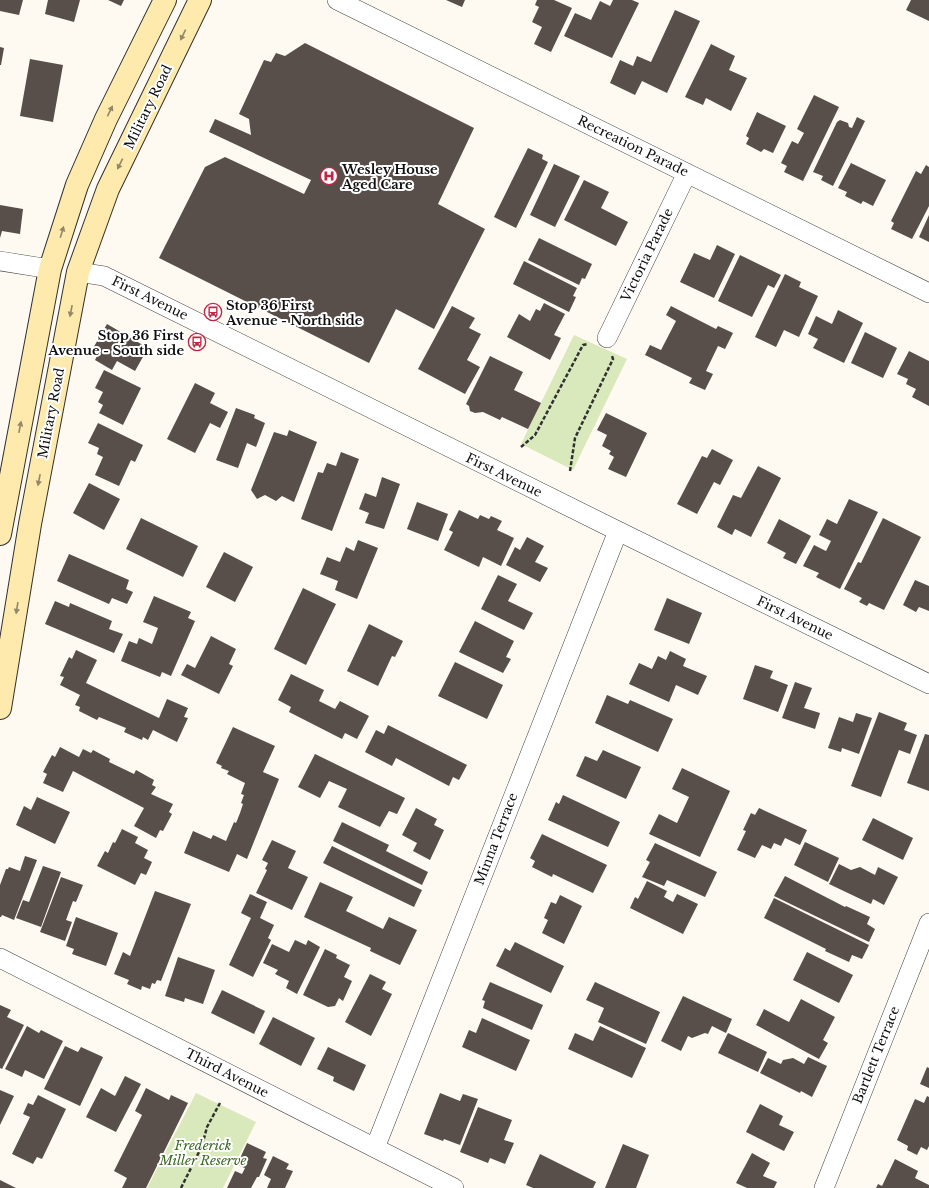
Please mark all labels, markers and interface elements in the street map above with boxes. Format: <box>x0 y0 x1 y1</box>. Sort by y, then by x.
one-way arrow <box>180 29 186 41</box>
street label: Military Road <box>120 62 176 152</box>
one-way arrow <box>107 105 113 117</box>
street label: Recreation Parade <box>575 112 691 180</box>
one-way arrow <box>117 159 123 170</box>
place label: Wesley House Aged Care <box>341 161 438 193</box>
hospital icon: Wesley House Aged Care <box>319 166 339 186</box>
street label: Victoria Parade <box>617 205 677 305</box>
one-way arrow <box>59 225 65 237</box>
street label: First Avenue <box>109 272 191 324</box>
place label: Stop 36 First Avenue - North side <box>225 297 363 329</box>
bus stop icon: Stop 36 First Avenue - North side <box>203 302 223 322</box>
one-way arrow <box>67 304 73 317</box>
place label: Stop 36 First Avenue - South side <box>47 327 184 359</box>
bus stop icon: Stop 36 First Avenue - South side <box>187 332 207 352</box>
street label: Military Road <box>34 366 68 460</box>
one-way arrow <box>18 421 24 433</box>
street label: First Avenue <box>463 449 545 501</box>
one-way arrow <box>35 473 41 486</box>
street label: First Avenue <box>754 592 836 644</box>
one-way arrow <box>13 602 19 614</box>
street label: Minna Terrace <box>471 790 521 888</box>
street label: Bartlett Terrace <box>849 1004 903 1106</box>
street label: Third Avenue <box>182 1045 272 1101</box>
park label: Frederick Miller Reserve <box>159 1137 246 1169</box>

